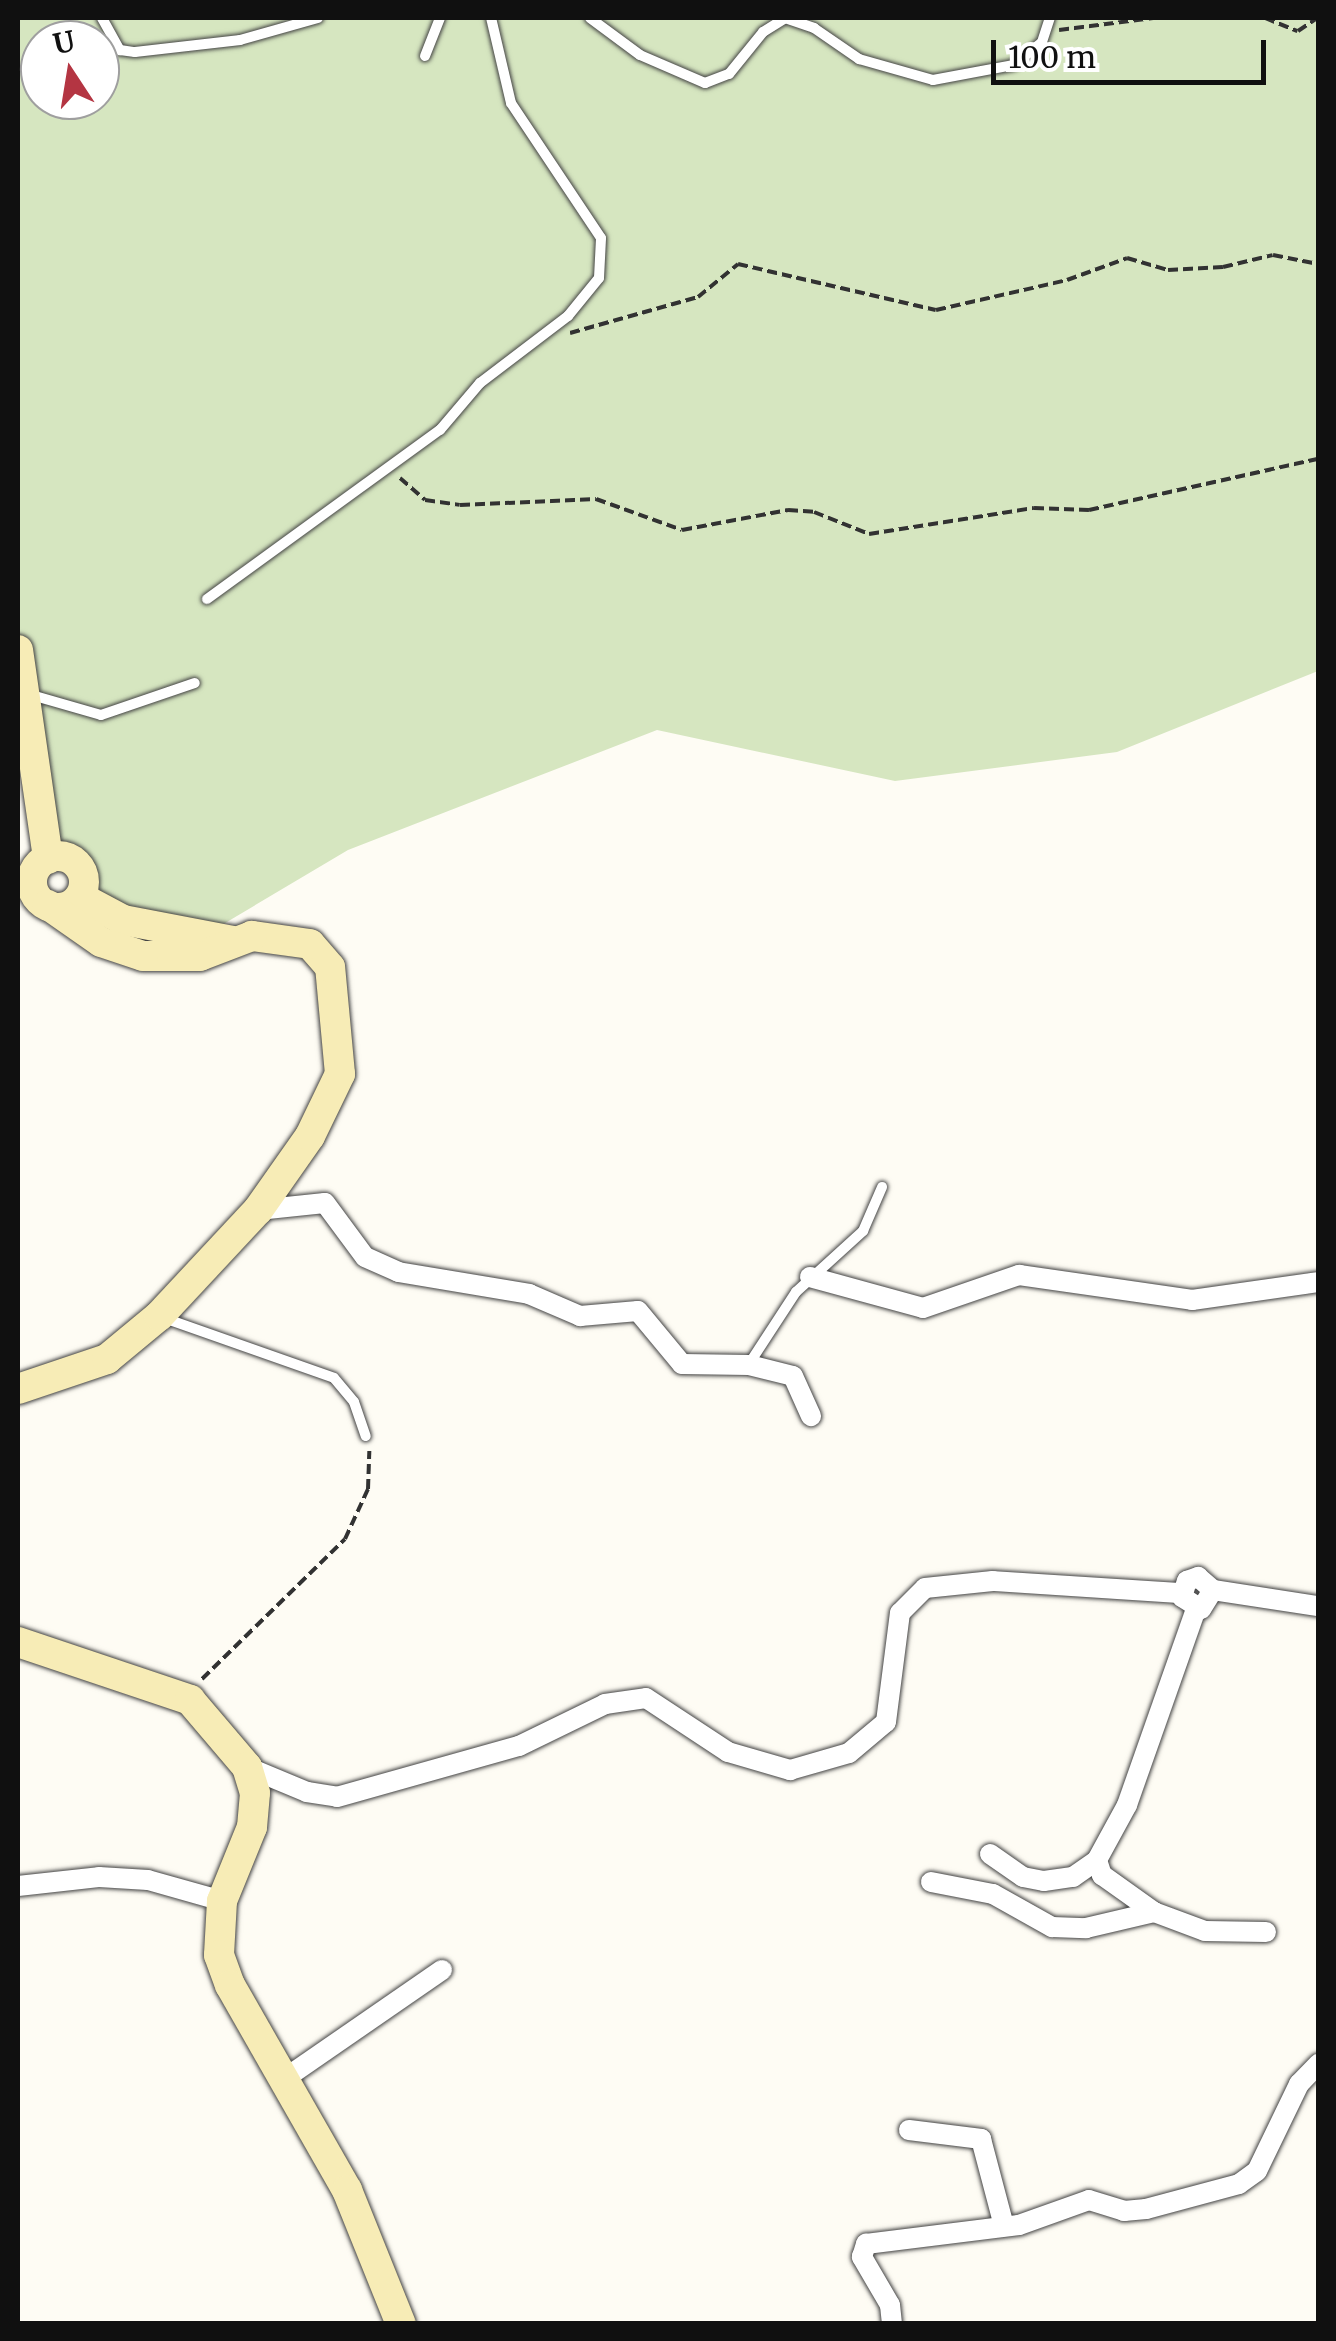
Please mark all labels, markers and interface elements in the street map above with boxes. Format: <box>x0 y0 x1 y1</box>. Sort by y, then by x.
north arrow <box>20 20 120 120</box>
scale bar <box>996 20 1271 82</box>
text: U <box>50 23 78 62</box>
text: 100 m <box>1008 38 1096 76</box>

